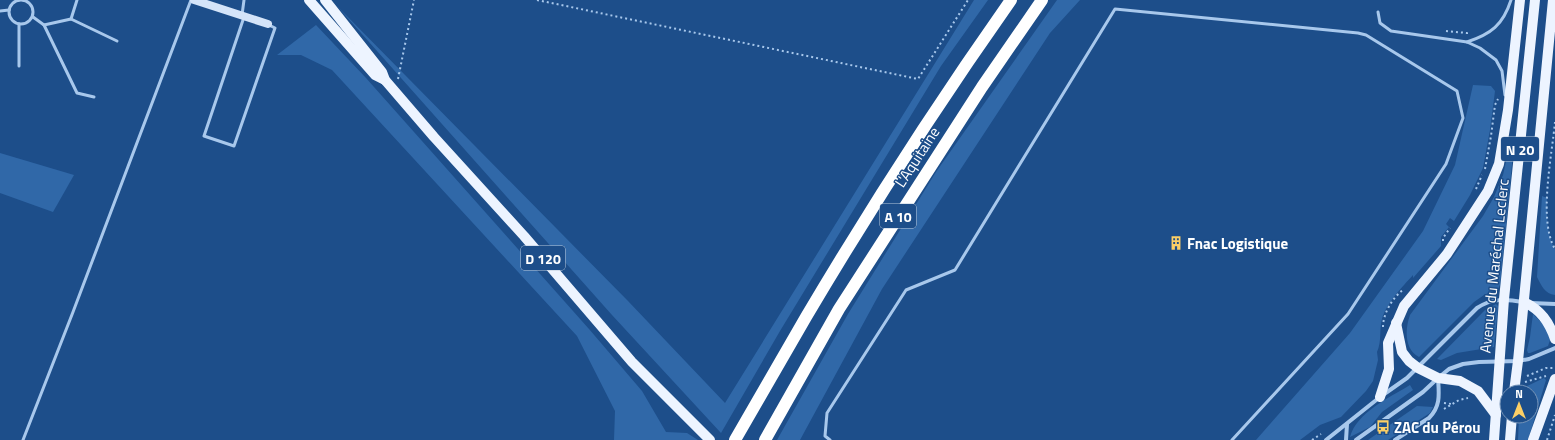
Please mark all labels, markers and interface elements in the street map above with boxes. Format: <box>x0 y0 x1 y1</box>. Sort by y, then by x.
street label: L'Aquitaine <box>889 122 945 192</box>
road number: N 20 <box>1501 137 1539 161</box>
street label: Avenue du Maréchal Leclerc <box>1473 178 1515 354</box>
road number: A 10 <box>880 204 916 228</box>
place label: Fnac Logistique <box>1187 232 1288 255</box>
building icon: Fnac Logistique <box>1168 235 1184 251</box>
road number: D 120 <box>521 246 565 270</box>
north arrow <box>1499 384 1539 424</box>
text: N <box>1515 386 1523 402</box>
place label: ZAC du Pérou <box>1394 416 1481 439</box>
bus stop icon: ZAC du Pérou <box>1375 419 1391 435</box>

